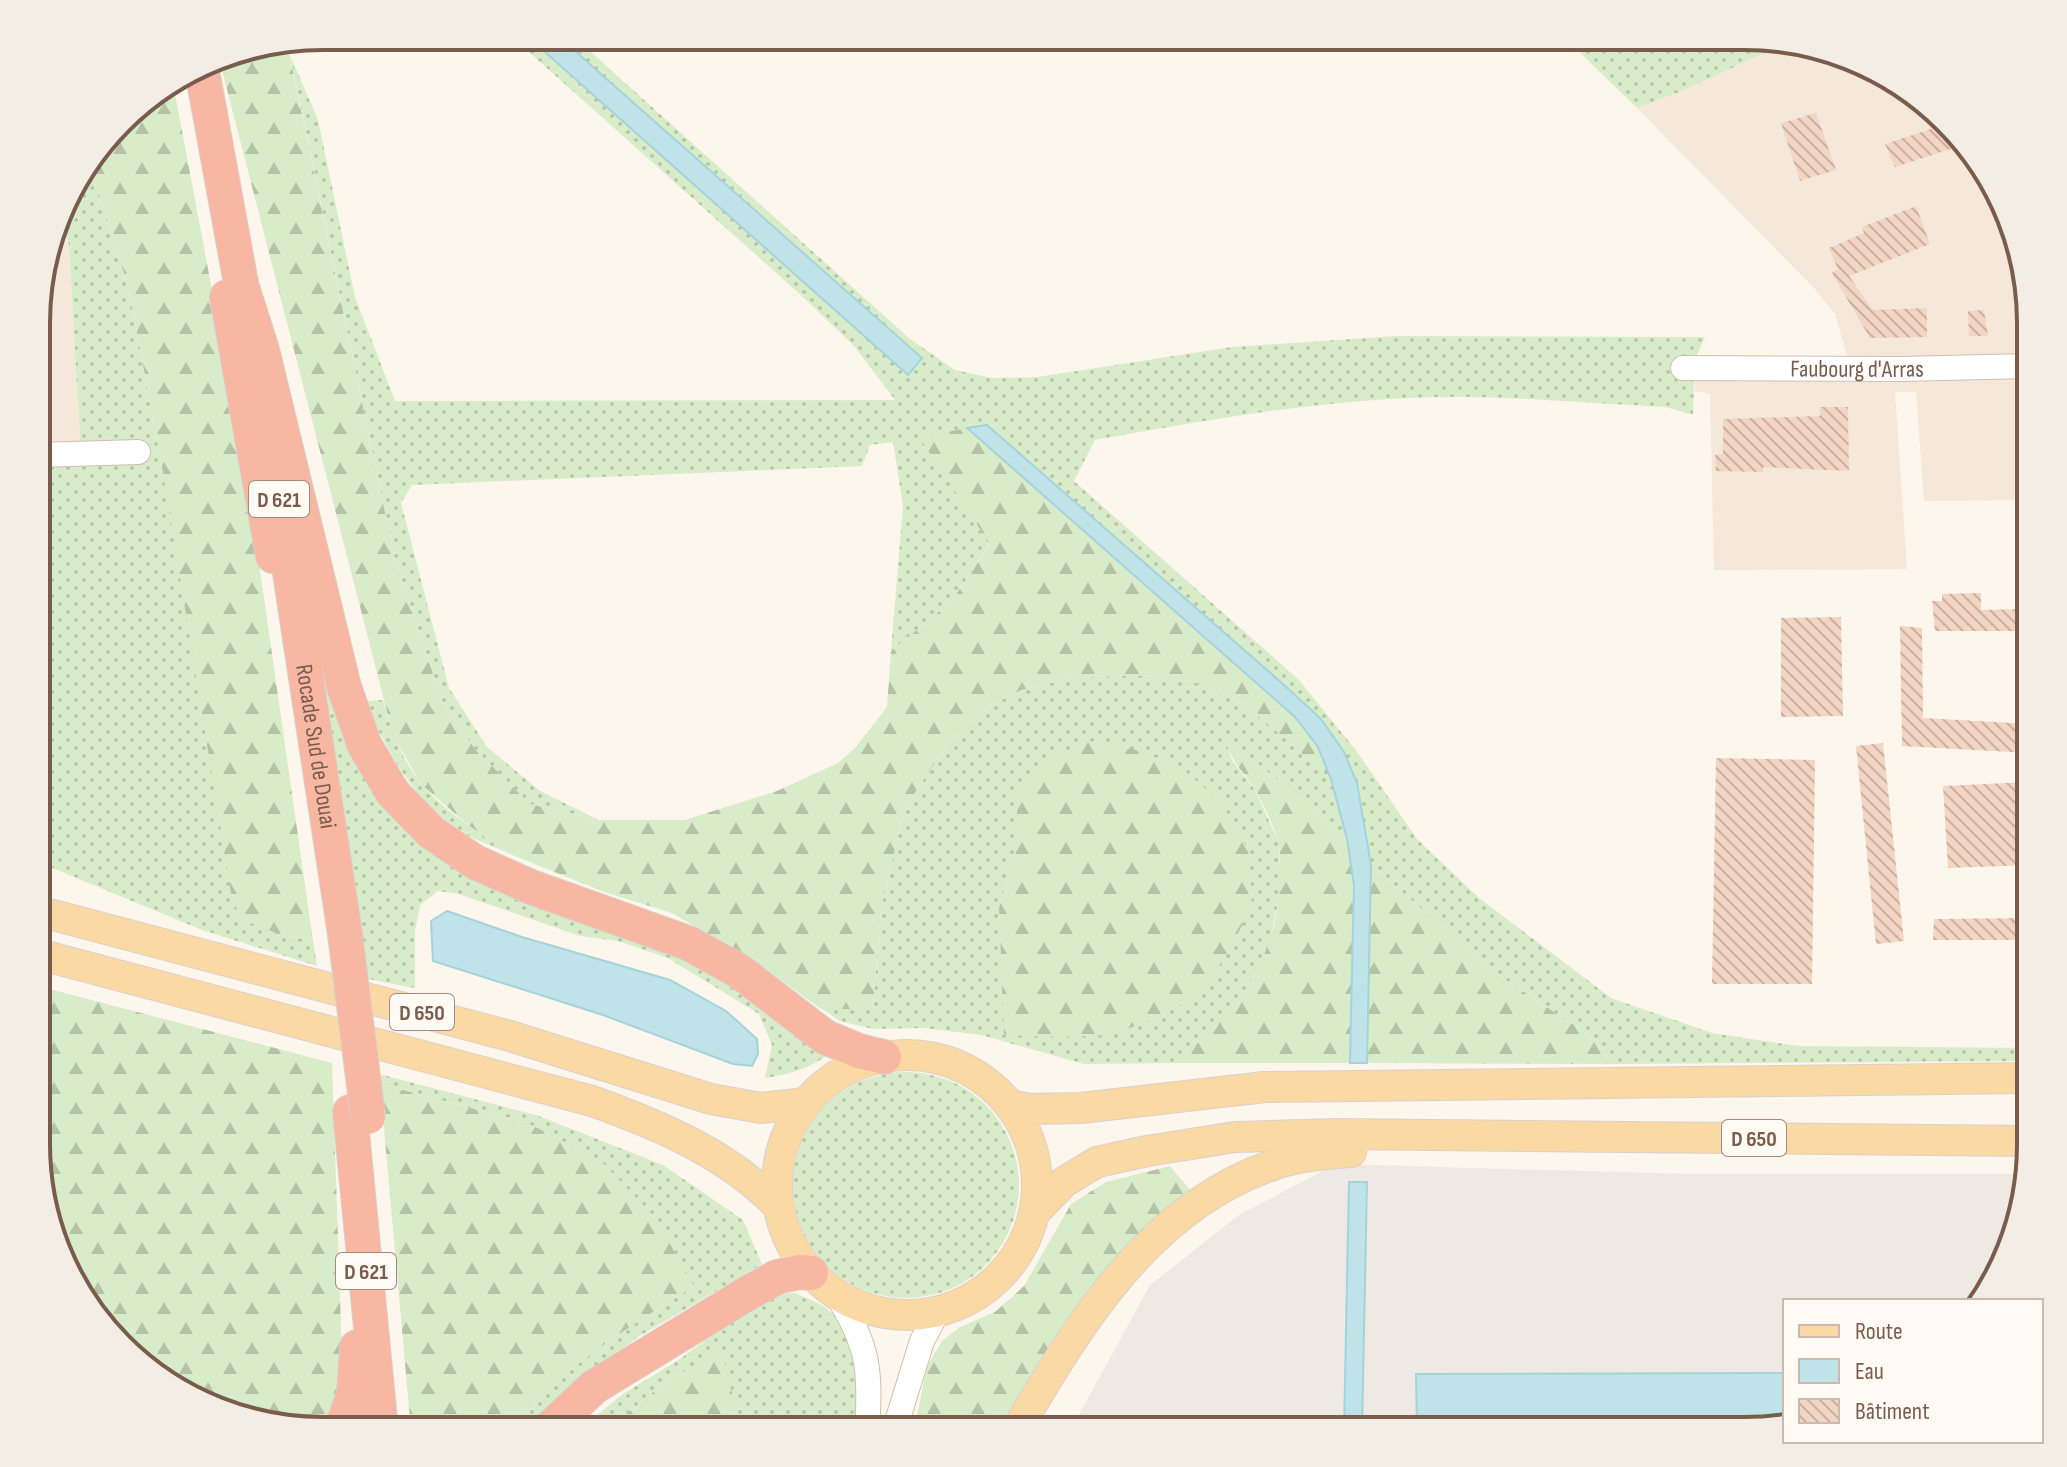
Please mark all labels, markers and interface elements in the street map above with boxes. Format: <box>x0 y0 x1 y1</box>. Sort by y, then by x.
street label: Faubourg d'Arras <box>1790 354 1924 384</box>
road number: D 621 <box>249 481 309 517</box>
street label: Rocade Sud de Douai <box>289 662 343 831</box>
road number: D 650 <box>390 994 454 1030</box>
road number: D 650 <box>1722 1120 1786 1156</box>
road number: D 621 <box>336 1253 396 1289</box>
legend <box>1783 1299 2043 1443</box>
text: Route <box>1855 1317 1903 1346</box>
text: Eau <box>1855 1357 1884 1386</box>
text: Bâtiment <box>1855 1397 1930 1426</box>

